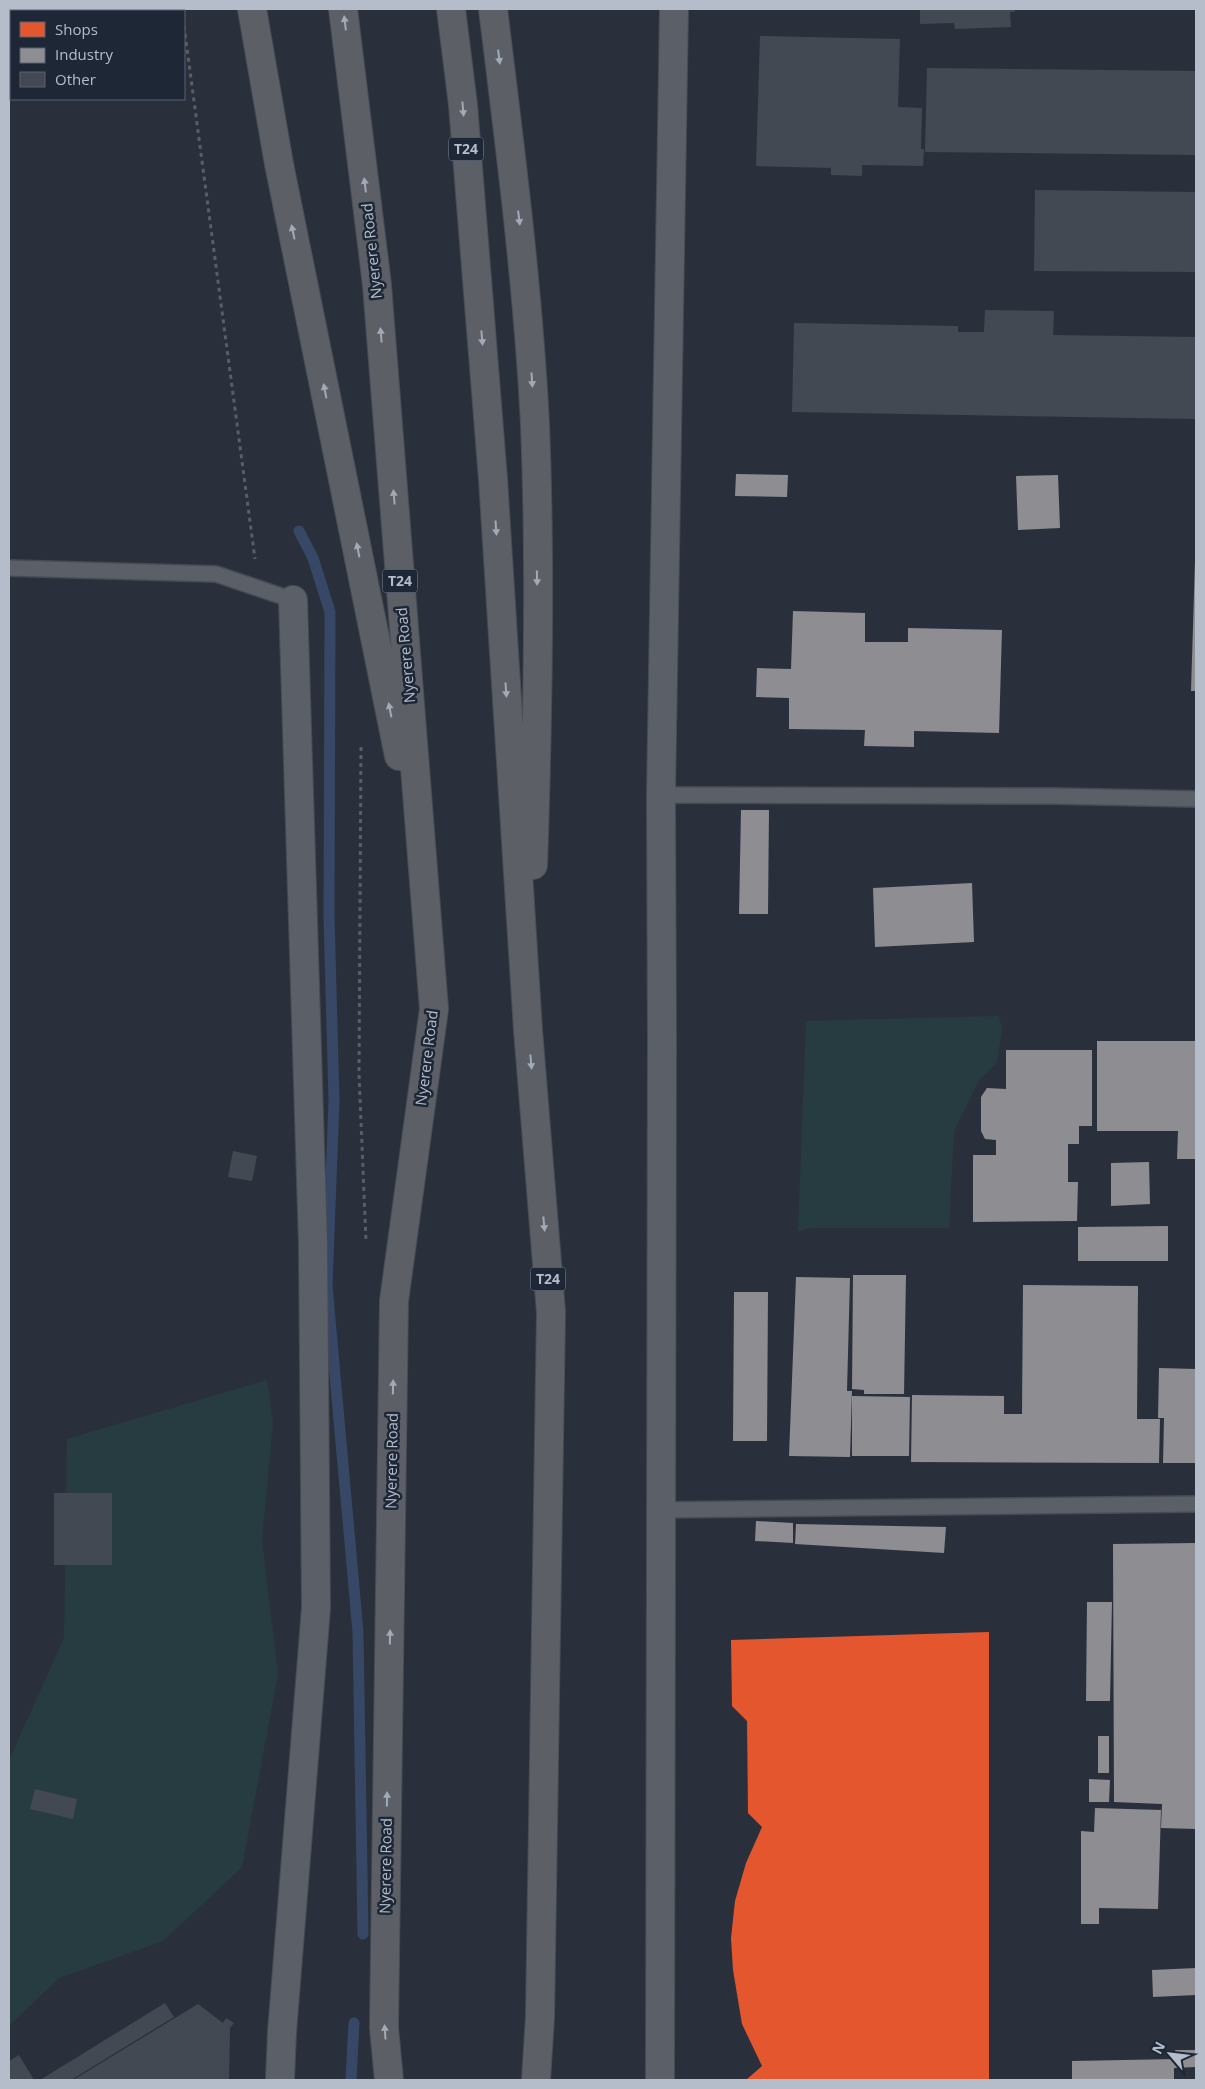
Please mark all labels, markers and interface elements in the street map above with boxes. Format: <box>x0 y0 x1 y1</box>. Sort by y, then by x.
legend <box>10 10 185 100</box>
one-way arrow <box>341 15 349 31</box>
text: Shops <box>55 19 98 39</box>
text: Industry <box>55 44 113 64</box>
one-way arrow <box>495 49 503 65</box>
text: Other <box>55 69 96 89</box>
one-way arrow <box>459 102 467 118</box>
road number: T24 <box>448 138 484 160</box>
one-way arrow <box>361 176 369 192</box>
street label: Nyerere Road <box>356 202 386 300</box>
one-way arrow <box>515 211 523 227</box>
one-way arrow <box>289 224 297 240</box>
one-way arrow <box>376 327 384 343</box>
one-way arrow <box>478 330 486 346</box>
one-way arrow <box>528 373 536 389</box>
one-way arrow <box>321 383 329 399</box>
one-way arrow <box>389 489 397 505</box>
one-way arrow <box>492 520 500 536</box>
one-way arrow <box>353 542 361 558</box>
road number: T24 <box>382 570 418 592</box>
one-way arrow <box>533 570 541 586</box>
street label: Nyerere Road <box>391 606 419 704</box>
one-way arrow <box>503 682 511 698</box>
one-way arrow <box>386 702 394 717</box>
street label: Nyerere Road <box>410 1009 442 1107</box>
one-way arrow <box>527 1054 535 1070</box>
one-way arrow <box>540 1216 548 1232</box>
road number: T24 <box>530 1268 566 1290</box>
one-way arrow <box>389 1379 397 1395</box>
street label: Nyerere Road <box>380 1413 402 1509</box>
one-way arrow <box>386 1628 394 1644</box>
one-way arrow <box>384 1791 392 1807</box>
street label: Nyerere Road <box>374 1818 396 1914</box>
one-way arrow <box>380 2023 388 2039</box>
north arrow <box>1145 2029 1195 2079</box>
text: N <box>1147 2038 1169 2057</box>

